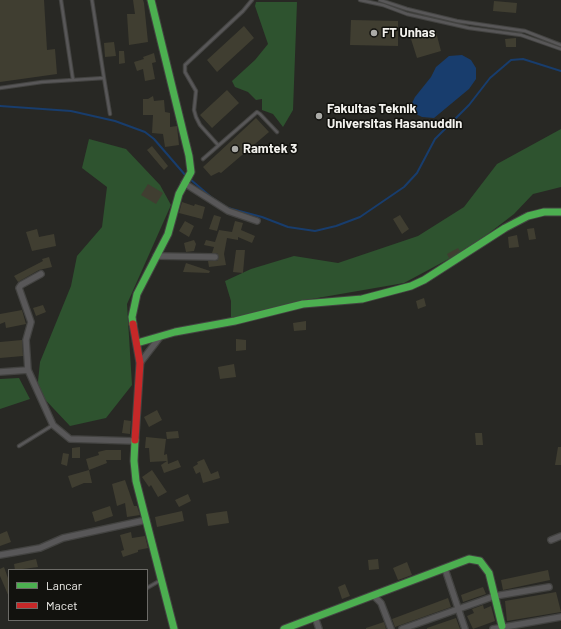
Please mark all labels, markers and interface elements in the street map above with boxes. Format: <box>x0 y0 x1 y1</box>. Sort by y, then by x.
place label: FT Unhas <box>382 25 435 41</box>
marker: FT Unhas <box>369 28 379 38</box>
place label: Fakultas Teknik Universitas Hasanuddin <box>327 101 462 132</box>
marker: Fakultas Teknik Universitas Hasanuddin <box>314 111 324 121</box>
place label: Ramtek 3 <box>243 141 297 157</box>
marker: Ramtek 3 <box>230 144 240 154</box>
legend <box>8 569 148 621</box>
text: Lancar <box>46 578 82 592</box>
text: Macet <box>46 598 78 612</box>

